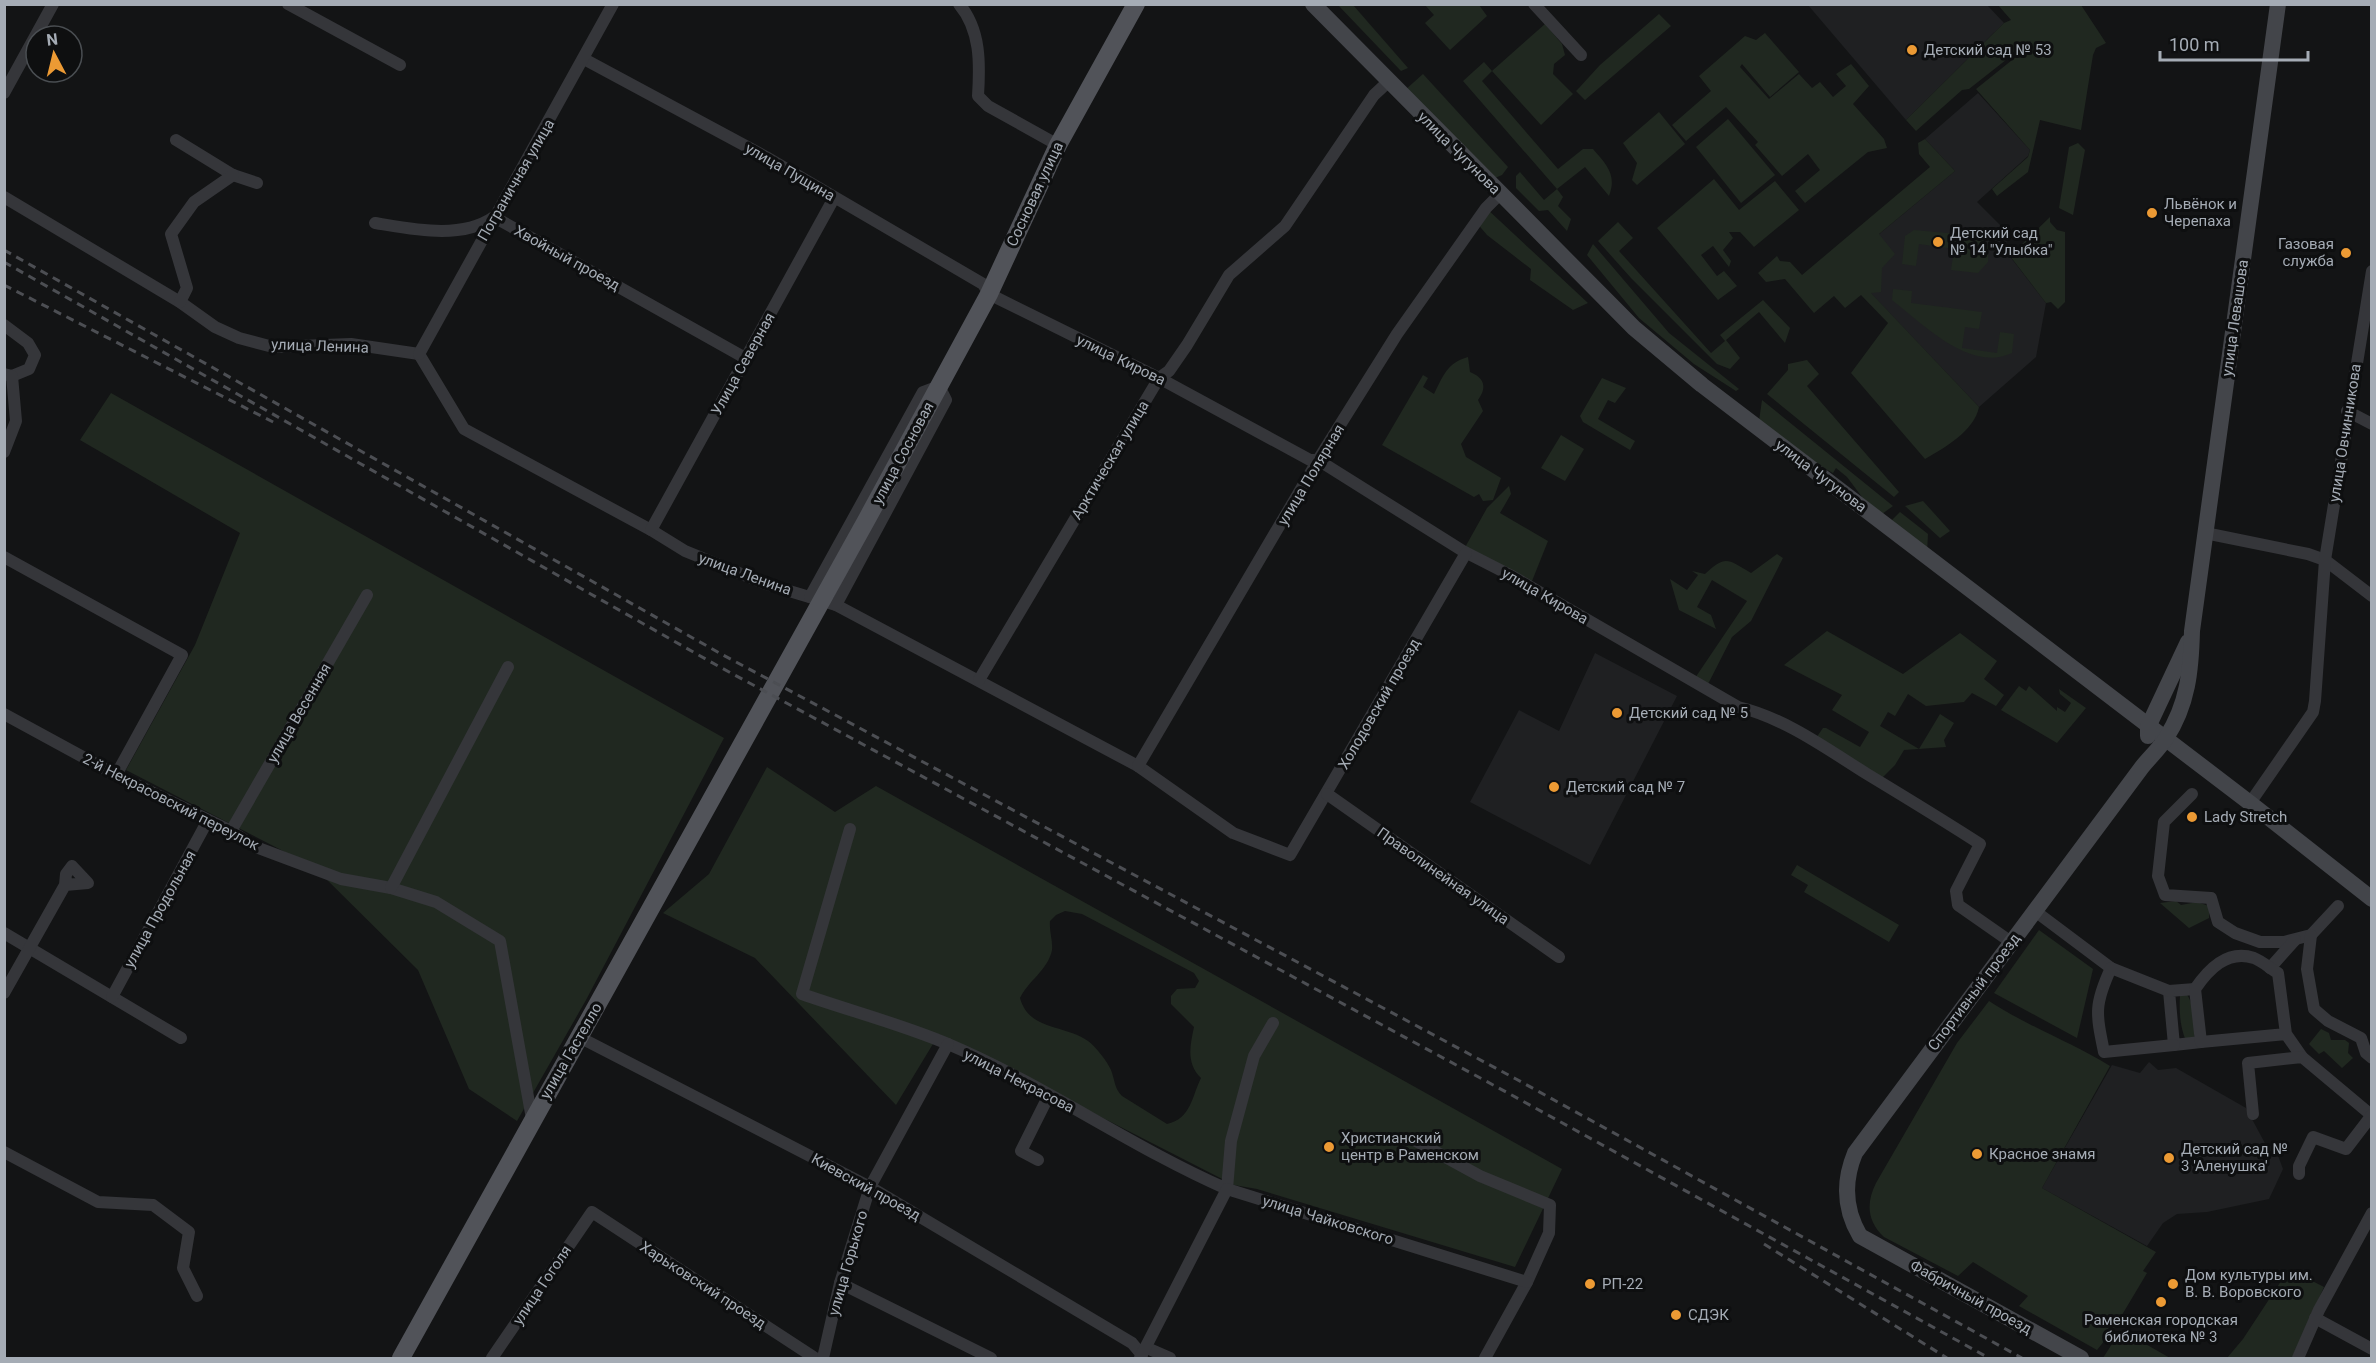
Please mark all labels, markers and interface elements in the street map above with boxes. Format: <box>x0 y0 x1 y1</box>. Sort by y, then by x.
north arrow <box>24 24 84 84</box>
scale bar <box>2160 24 2308 62</box>
text: N <box>45 29 59 50</box>
text: 100 m <box>2169 34 2220 55</box>
place label: Детский сад № 53 <box>1924 41 2052 59</box>
marker: Детский сад № 53 <box>1905 43 1919 57</box>
street label: улица Чугунова <box>1414 108 1504 198</box>
street label: Пограничная улица <box>474 116 558 244</box>
street label: улица Пущина <box>742 139 838 205</box>
street label: Сосновая улица <box>1003 139 1067 249</box>
place label: Львёнок и Черепаха <box>2164 195 2237 230</box>
marker: Львёнок и Черепаха <box>2145 206 2159 220</box>
street label: Хвойный проезд <box>511 221 623 295</box>
place label: Детский сад № 14 "Улыбка" <box>1950 224 2053 259</box>
marker: Детский сад № 14 "Улыбка" <box>1931 235 1945 249</box>
place label: Газовая служба <box>2278 235 2334 270</box>
marker: Газовая служба <box>2339 246 2353 260</box>
street label: улица Левашова <box>2218 258 2252 378</box>
street label: Улица Северная <box>707 309 779 419</box>
street label: улица Кирова <box>1074 331 1168 389</box>
street label: улица Ленина <box>271 335 369 357</box>
street label: улица Овчинникова <box>2325 363 2365 503</box>
street label: Арктическая улица <box>1067 397 1153 523</box>
street label: улица Сосновая <box>868 399 938 507</box>
street label: улица Полярная <box>1274 421 1348 529</box>
street label: улица Чугунова <box>1772 436 1870 516</box>
street label: улица Ленина <box>696 549 794 599</box>
street label: улица Кирова <box>1499 564 1591 628</box>
street label: Холодовский проезд <box>1334 635 1424 773</box>
street label: улица Весенняя <box>263 660 335 766</box>
place label: Детский сад № 5 <box>1629 704 1748 722</box>
marker: Детский сад № 5 <box>1610 706 1624 720</box>
street label: 2-й Некрасовский переулок <box>80 750 262 854</box>
place label: Детский сад № 7 <box>1566 778 1685 796</box>
marker: Детский сад № 7 <box>1547 780 1561 794</box>
place label: Lady Stretch <box>2204 808 2287 826</box>
marker: Lady Stretch <box>2185 810 2199 824</box>
street label: Праволинейная улица <box>1374 824 1512 928</box>
street label: улица Продольная <box>120 847 200 971</box>
street label: Спортивный проезд <box>1924 930 2024 1054</box>
street label: улица Гастелло <box>536 1000 606 1102</box>
street label: улица Некрасова <box>961 1045 1077 1117</box>
place label: Христианский центр в Раменском <box>1341 1129 1479 1164</box>
marker: Христианский центр в Раменском <box>1322 1140 1336 1154</box>
place label: Детский сад № 3 'Аленушка' <box>2181 1140 2288 1175</box>
place label: Красное знамя <box>1989 1145 2096 1163</box>
marker: Красное знамя <box>1970 1147 1984 1161</box>
street label: Киевский проезд <box>808 1150 924 1224</box>
marker: Детский сад № 3 'Аленушка' <box>2162 1151 2176 1165</box>
street label: улица Чайковского <box>1260 1191 1396 1249</box>
street label: улица Горького <box>824 1209 872 1317</box>
street label: Харьковский проезд <box>637 1238 769 1332</box>
street label: улица Гоголя <box>509 1242 575 1328</box>
street label: Фабричный проезд <box>1907 1256 2035 1338</box>
place label: Дом культуры им. В. В. Воровского <box>2185 1266 2313 1301</box>
place label: РП-22 <box>1602 1275 1643 1293</box>
marker: РП-22 <box>1583 1277 1597 1291</box>
marker: Дом культуры им. В. В. Воровского <box>2166 1277 2180 1291</box>
marker: Раменская городская библиотека № 3 <box>2154 1295 2168 1309</box>
place label: СДЭК <box>1688 1306 1729 1324</box>
marker: СДЭК <box>1669 1308 1683 1322</box>
place label: Раменская городская библиотека № 3 <box>2084 1311 2238 1346</box>

